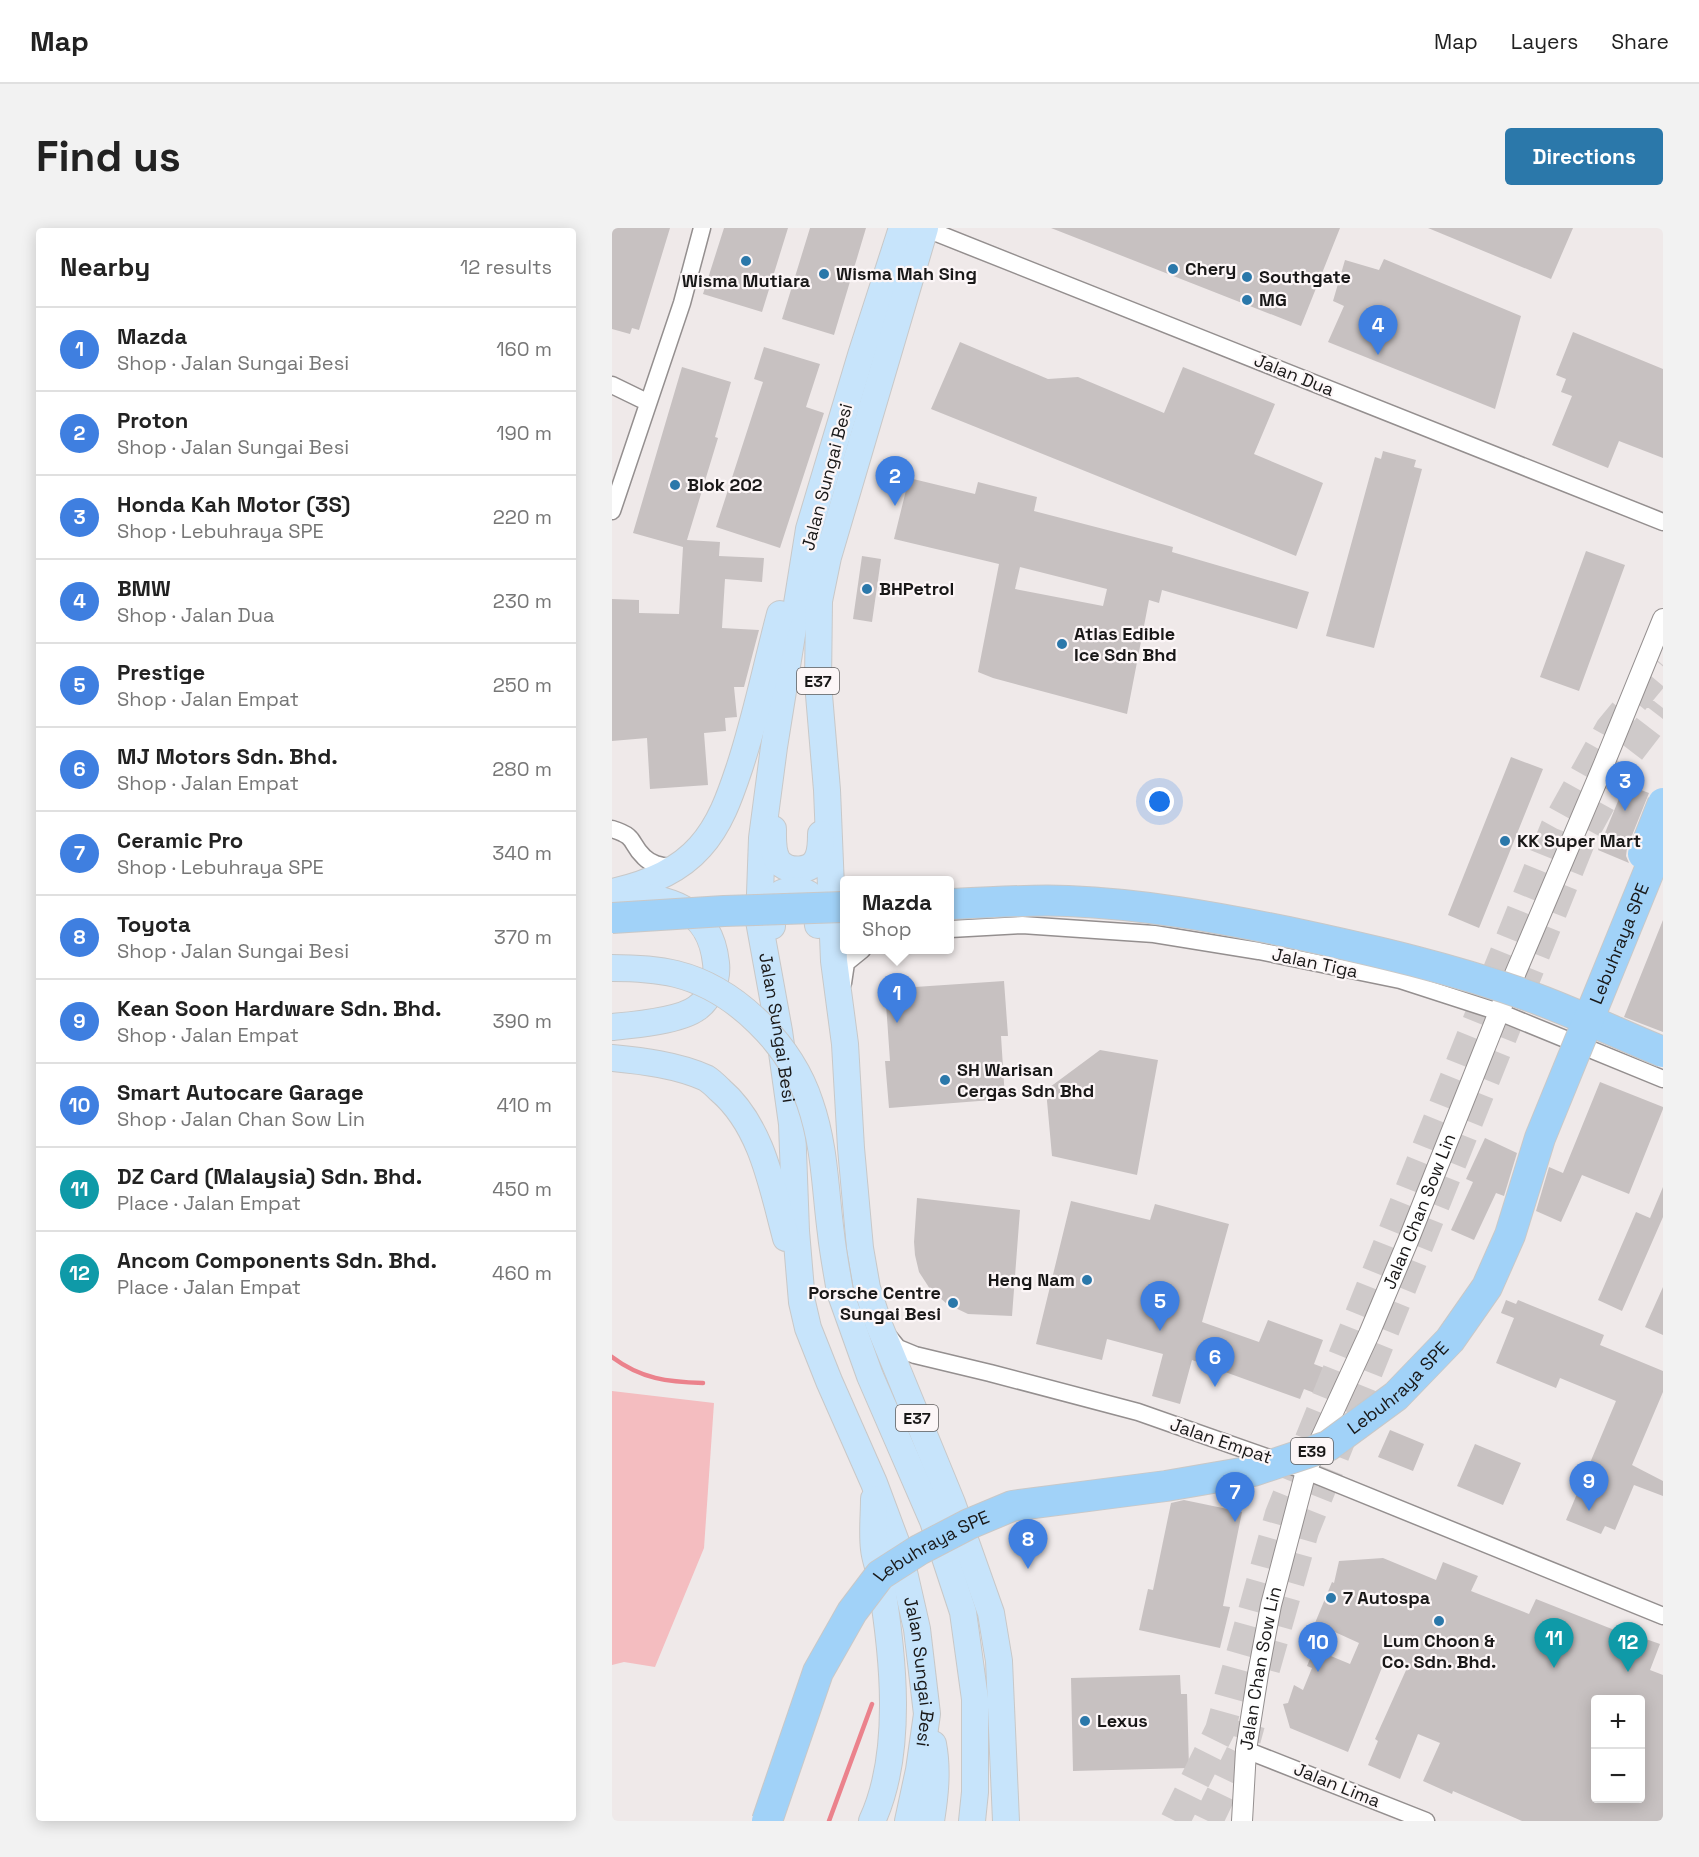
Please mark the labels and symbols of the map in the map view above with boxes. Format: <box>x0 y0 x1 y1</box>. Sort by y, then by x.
marker: Wisma Mutiara <box>739 254 753 268</box>
place label: Chery <box>1185 257 1236 280</box>
place label: Wisma Mah Sing <box>836 262 977 285</box>
marker: Chery <box>1166 262 1180 276</box>
place label: Southgate <box>1259 265 1351 288</box>
marker: Wisma Mah Sing <box>817 267 831 281</box>
place label: Wisma Mutiara <box>682 269 811 292</box>
marker: Southgate <box>1240 270 1254 284</box>
place label: MG <box>1259 288 1287 311</box>
marker: MG <box>1240 293 1254 307</box>
pin: 4 <box>1358 306 1398 355</box>
street label: Jalan Dua <box>1251 348 1338 401</box>
street label: Jalan Sungai Besi <box>796 401 857 553</box>
pin: 2 <box>876 456 914 506</box>
place label: Blok 202 <box>687 473 763 496</box>
marker: Blok 202 <box>668 478 682 492</box>
place label: BHPetrol <box>879 577 954 600</box>
marker: BHPetrol <box>860 582 874 596</box>
place label: Atlas Edible Ice Sdn Bhd <box>1074 622 1177 666</box>
marker: Atlas Edible Ice Sdn Bhd <box>1055 637 1069 651</box>
road number: E37 <box>797 668 839 694</box>
pin: 3 <box>1606 762 1644 811</box>
your location <box>1145 787 1174 816</box>
place label: KK Super Mart <box>1517 829 1641 852</box>
marker: KK Super Mart <box>1498 834 1512 848</box>
street label: Lebuhraya SPE <box>1584 879 1654 1007</box>
street label: Jalan Tiga <box>1270 942 1360 983</box>
street label: Jalan Sungai Besi <box>754 951 801 1104</box>
pin: 1 <box>878 974 916 1023</box>
place label: SH Warisan Cergas Sdn Bhd <box>957 1058 1094 1102</box>
marker: SH Warisan Cergas Sdn Bhd <box>938 1073 952 1087</box>
street label: Jalan Chan Sow Lin <box>1377 1130 1461 1293</box>
place label: Heng Nam <box>988 1268 1075 1291</box>
marker: Heng Nam <box>1080 1273 1094 1287</box>
place label: Porsche Centre Sungai Besi <box>808 1281 941 1325</box>
pin: 5 <box>1140 1282 1180 1331</box>
marker: Porsche Centre Sungai Besi <box>946 1296 960 1310</box>
street label: Lebuhraya SPE <box>1343 1336 1453 1439</box>
pin: 6 <box>1196 1338 1234 1387</box>
road number: E37 <box>896 1405 938 1431</box>
street label: Jalan Empat <box>1167 1412 1275 1469</box>
road number: E39 <box>1291 1438 1333 1464</box>
pin: 9 <box>1570 1462 1608 1511</box>
pin: 7 <box>1216 1472 1254 1522</box>
street label: Lebuhraya SPE <box>867 1505 992 1586</box>
pin: 8 <box>1008 1520 1048 1569</box>
street label: Jalan Chan Sow Lin <box>1234 1584 1286 1752</box>
place label: 7 Autospa <box>1343 1586 1431 1609</box>
marker: 7 Autospa <box>1324 1591 1338 1605</box>
street label: Jalan Sungai Besi <box>899 1594 939 1748</box>
marker: Lum Choon & Co. Sdn. Bhd. <box>1432 1614 1446 1628</box>
pin: 11 <box>1534 1618 1574 1668</box>
pin: 10 <box>1298 1622 1338 1672</box>
pin: 12 <box>1608 1622 1648 1672</box>
place label: Lum Choon & Co. Sdn. Bhd. <box>1382 1629 1496 1673</box>
place label: Lexus <box>1097 1709 1148 1732</box>
marker: Lexus <box>1078 1714 1092 1728</box>
street label: Jalan Lima <box>1291 1757 1384 1812</box>

